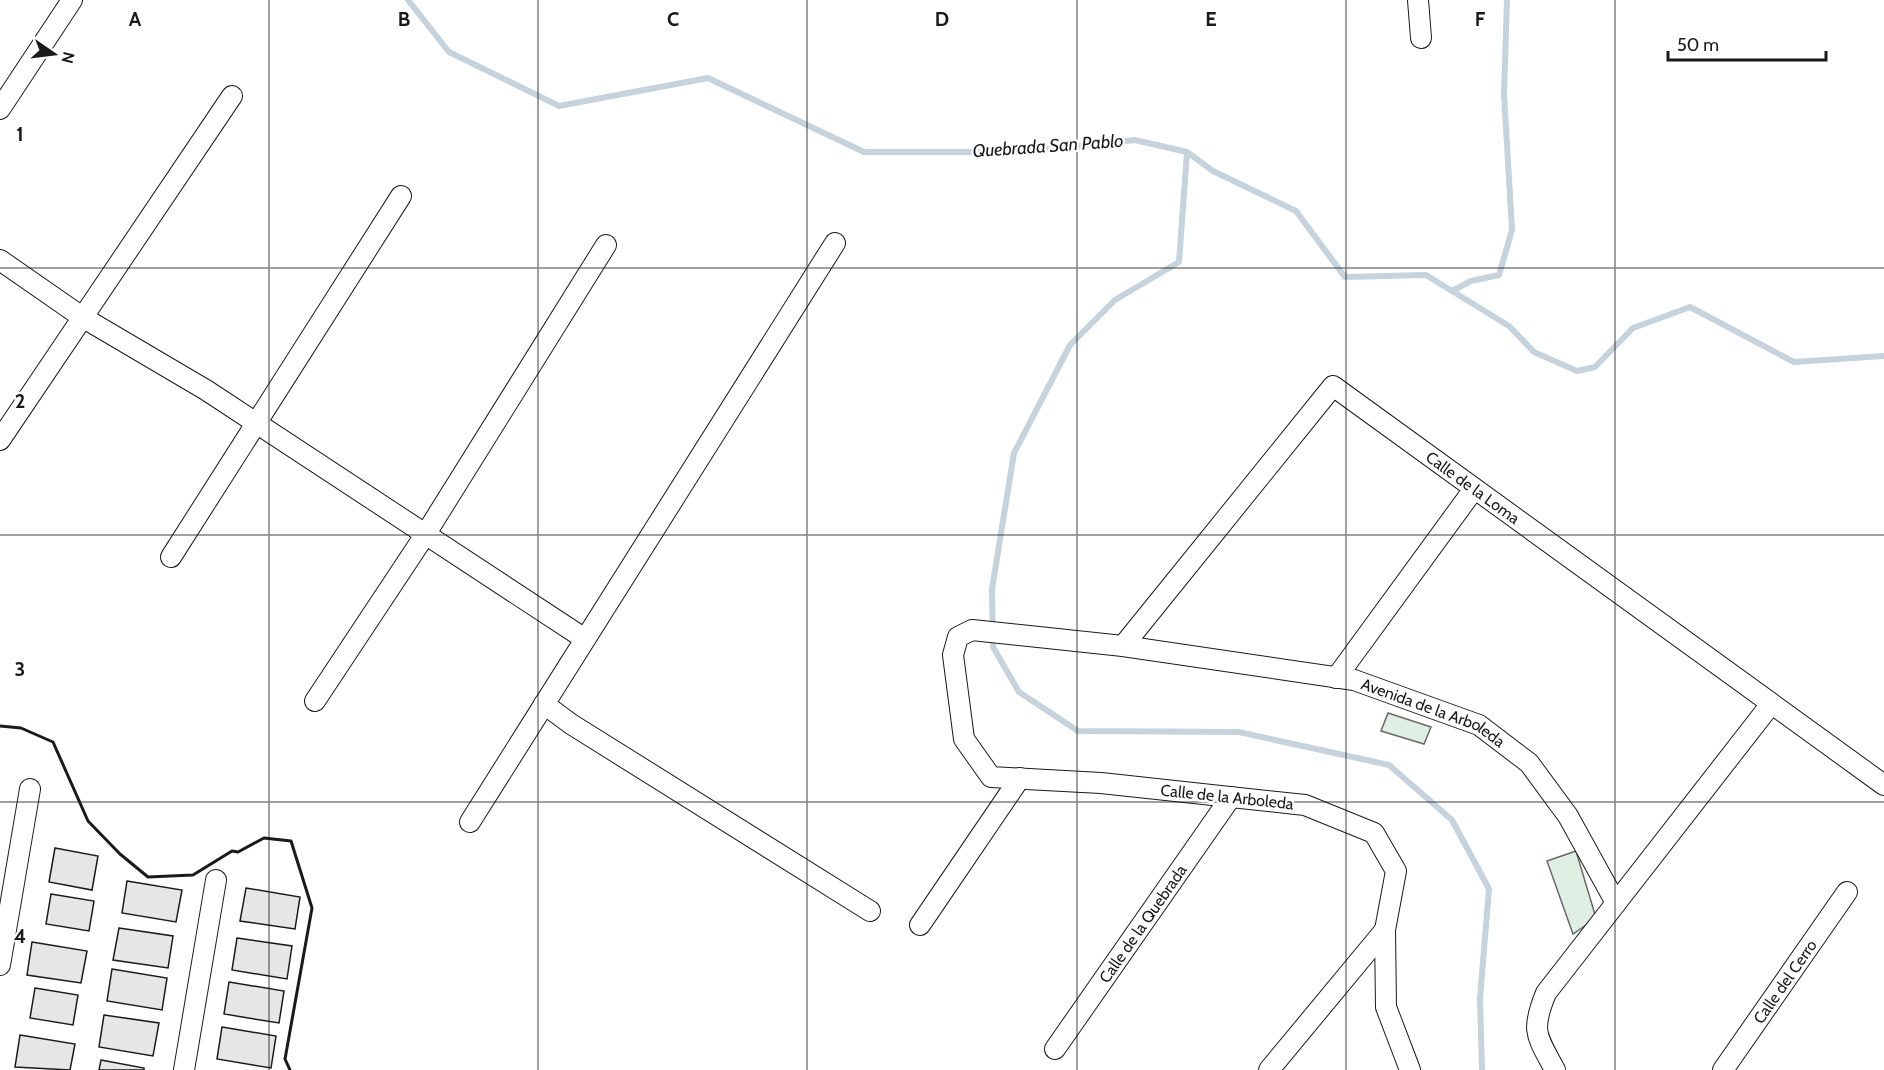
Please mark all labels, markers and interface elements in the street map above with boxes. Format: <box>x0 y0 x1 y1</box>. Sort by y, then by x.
text: A <box>129 7 142 31</box>
text: B <box>398 7 410 31</box>
text: C <box>667 7 679 31</box>
text: D <box>935 7 949 31</box>
text: E <box>1205 7 1217 31</box>
text: F <box>1475 7 1486 31</box>
north arrow <box>24 24 84 84</box>
scale bar <box>1668 24 1826 62</box>
text: 50 m <box>1677 34 1719 56</box>
text: N <box>57 50 79 65</box>
text: 1 <box>16 122 24 146</box>
water label: Quebrada San Pablo <box>972 130 1124 162</box>
text: 2 <box>15 389 25 413</box>
street label: Calle de la Loma <box>1422 447 1524 528</box>
text: 3 <box>15 657 25 681</box>
street label: Avenida de la Arboleda <box>1359 674 1509 751</box>
street label: Calle de la Arboleda <box>1160 781 1295 813</box>
street label: Calle de la Quebrada <box>1095 861 1191 986</box>
text: 4 <box>14 924 26 948</box>
street label: Calle del Cerro <box>1749 936 1821 1027</box>

